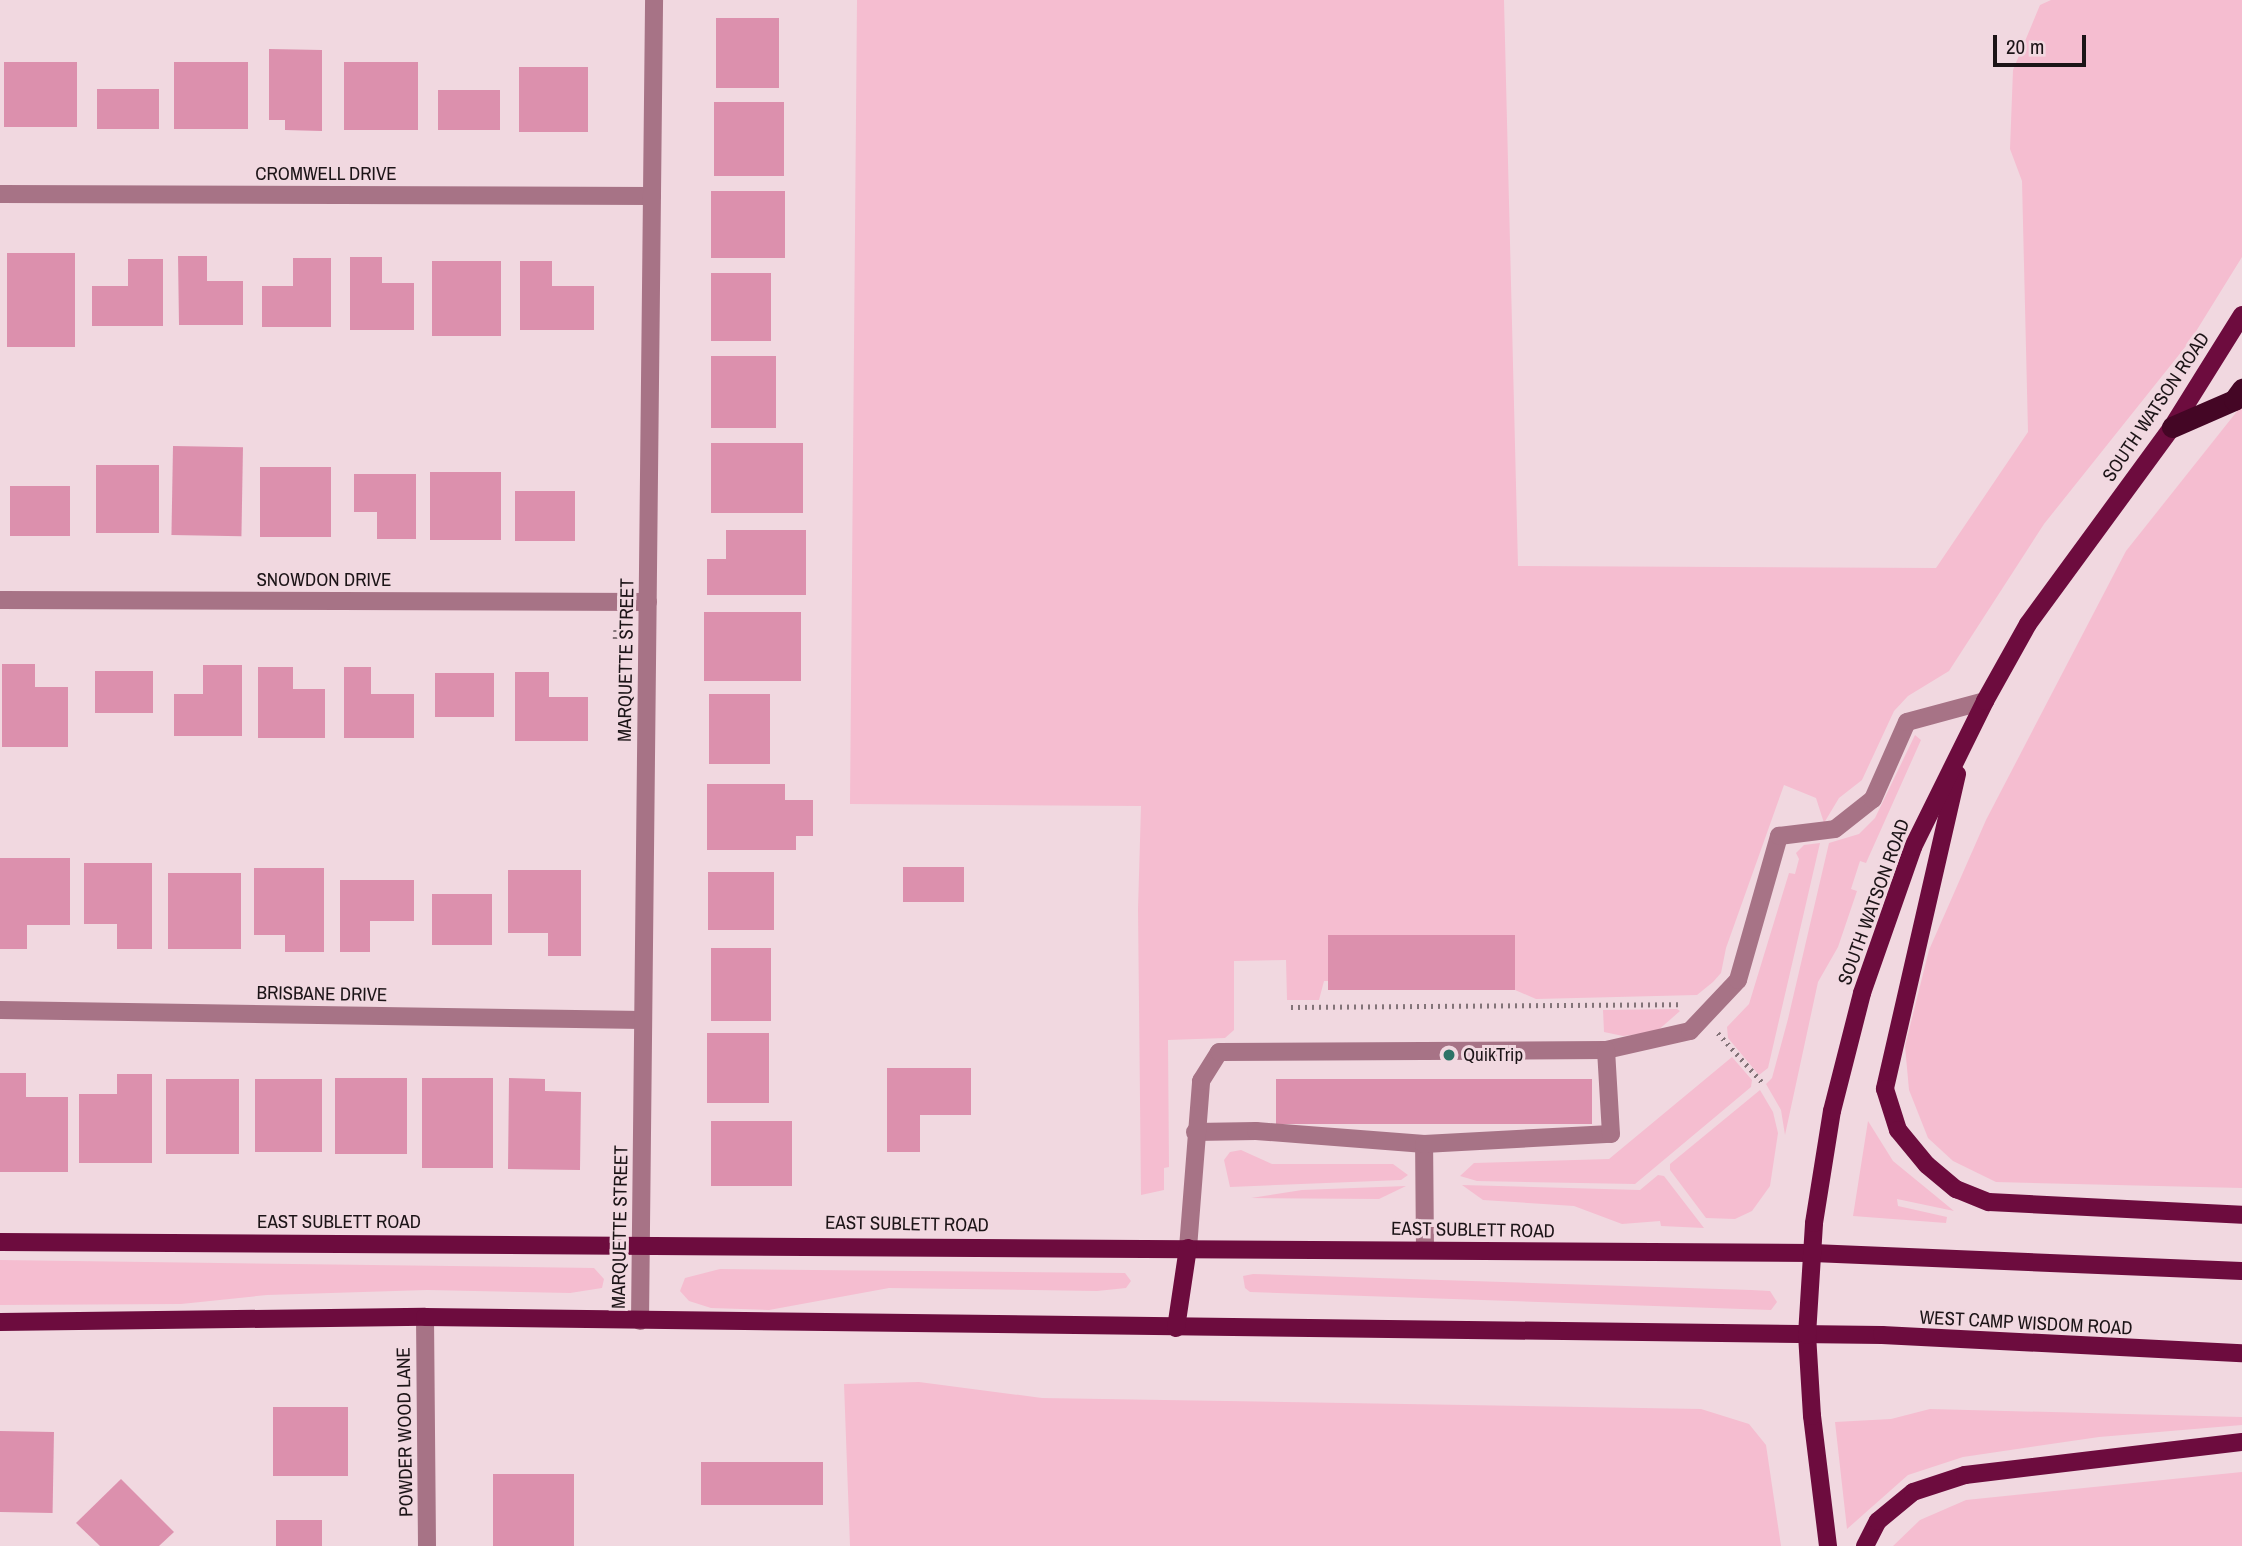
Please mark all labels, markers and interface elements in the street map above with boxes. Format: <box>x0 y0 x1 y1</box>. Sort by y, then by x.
scale bar <box>1997 21 2090 65</box>
text: 20 m <box>2006 32 2044 61</box>
street label: CROMWELL DRIVE <box>255 163 397 185</box>
street label: SOUTH WATSON ROAD <box>2098 328 2214 486</box>
street label: SNOWDON DRIVE <box>256 569 392 591</box>
street label: MARQUETTE STREET <box>613 578 639 742</box>
street label: SOUTH WATSON ROAD <box>1833 816 1915 988</box>
street label: BRISBANE DRIVE <box>256 981 388 1007</box>
place label: QuikTrip <box>1463 1044 1523 1066</box>
marker: QuikTrip <box>1441 1047 1457 1063</box>
street label: MARQUETTE STREET <box>607 1145 633 1309</box>
street label: EAST SUBLETT ROAD <box>257 1211 421 1233</box>
street label: EAST SUBLETT ROAD <box>825 1211 989 1237</box>
street label: EAST SUBLETT ROAD <box>1391 1217 1555 1243</box>
street label: WEST CAMP WISDOM ROAD <box>1919 1306 2133 1340</box>
street label: POWDER WOOD LANE <box>392 1347 418 1517</box>

